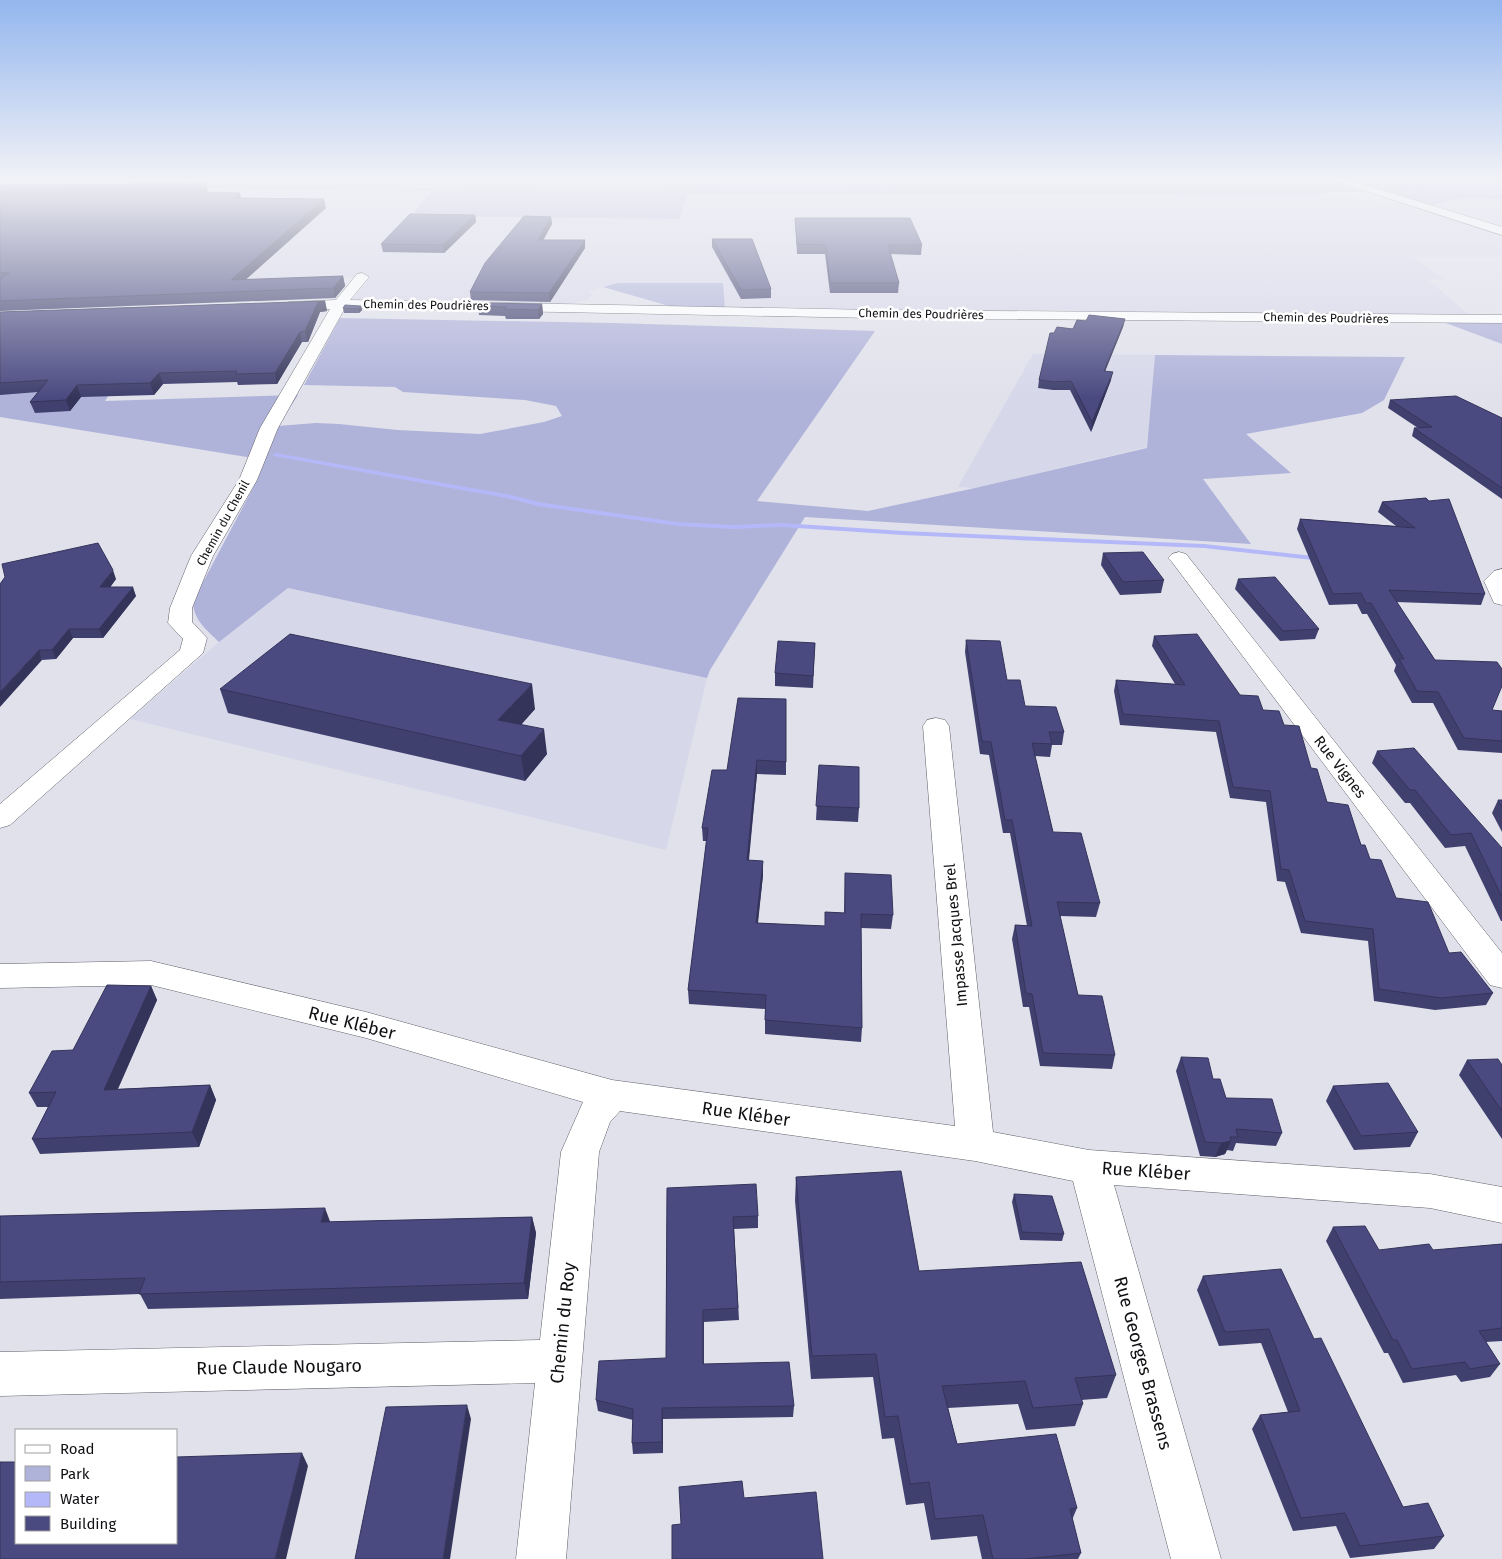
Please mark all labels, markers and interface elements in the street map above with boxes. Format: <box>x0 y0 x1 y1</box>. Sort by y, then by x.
street label: Chemin des Poudrières <box>363 297 489 313</box>
street label: Chemin des Poudrières <box>858 306 984 322</box>
street label: Chemin des Poudrières <box>1263 310 1389 326</box>
street label: Chemin du Chenil <box>194 477 253 568</box>
street label: Rue Vignes <box>1310 732 1370 802</box>
street label: Impasse Jacques Brel <box>941 862 971 1007</box>
street label: Rue Kléber <box>306 1002 398 1044</box>
street label: Rue Kléber <box>700 1097 792 1131</box>
street label: Rue Kléber <box>1101 1157 1191 1185</box>
street label: Chemin du Roy <box>546 1261 580 1385</box>
street label: Rue Georges Brassens <box>1109 1274 1177 1452</box>
street label: Rue Claude Nougaro <box>196 1355 362 1379</box>
legend <box>15 1429 178 1544</box>
text: Road <box>60 1440 95 1458</box>
text: Park <box>60 1465 90 1483</box>
text: Water <box>60 1490 99 1508</box>
text: Building <box>60 1515 116 1533</box>

